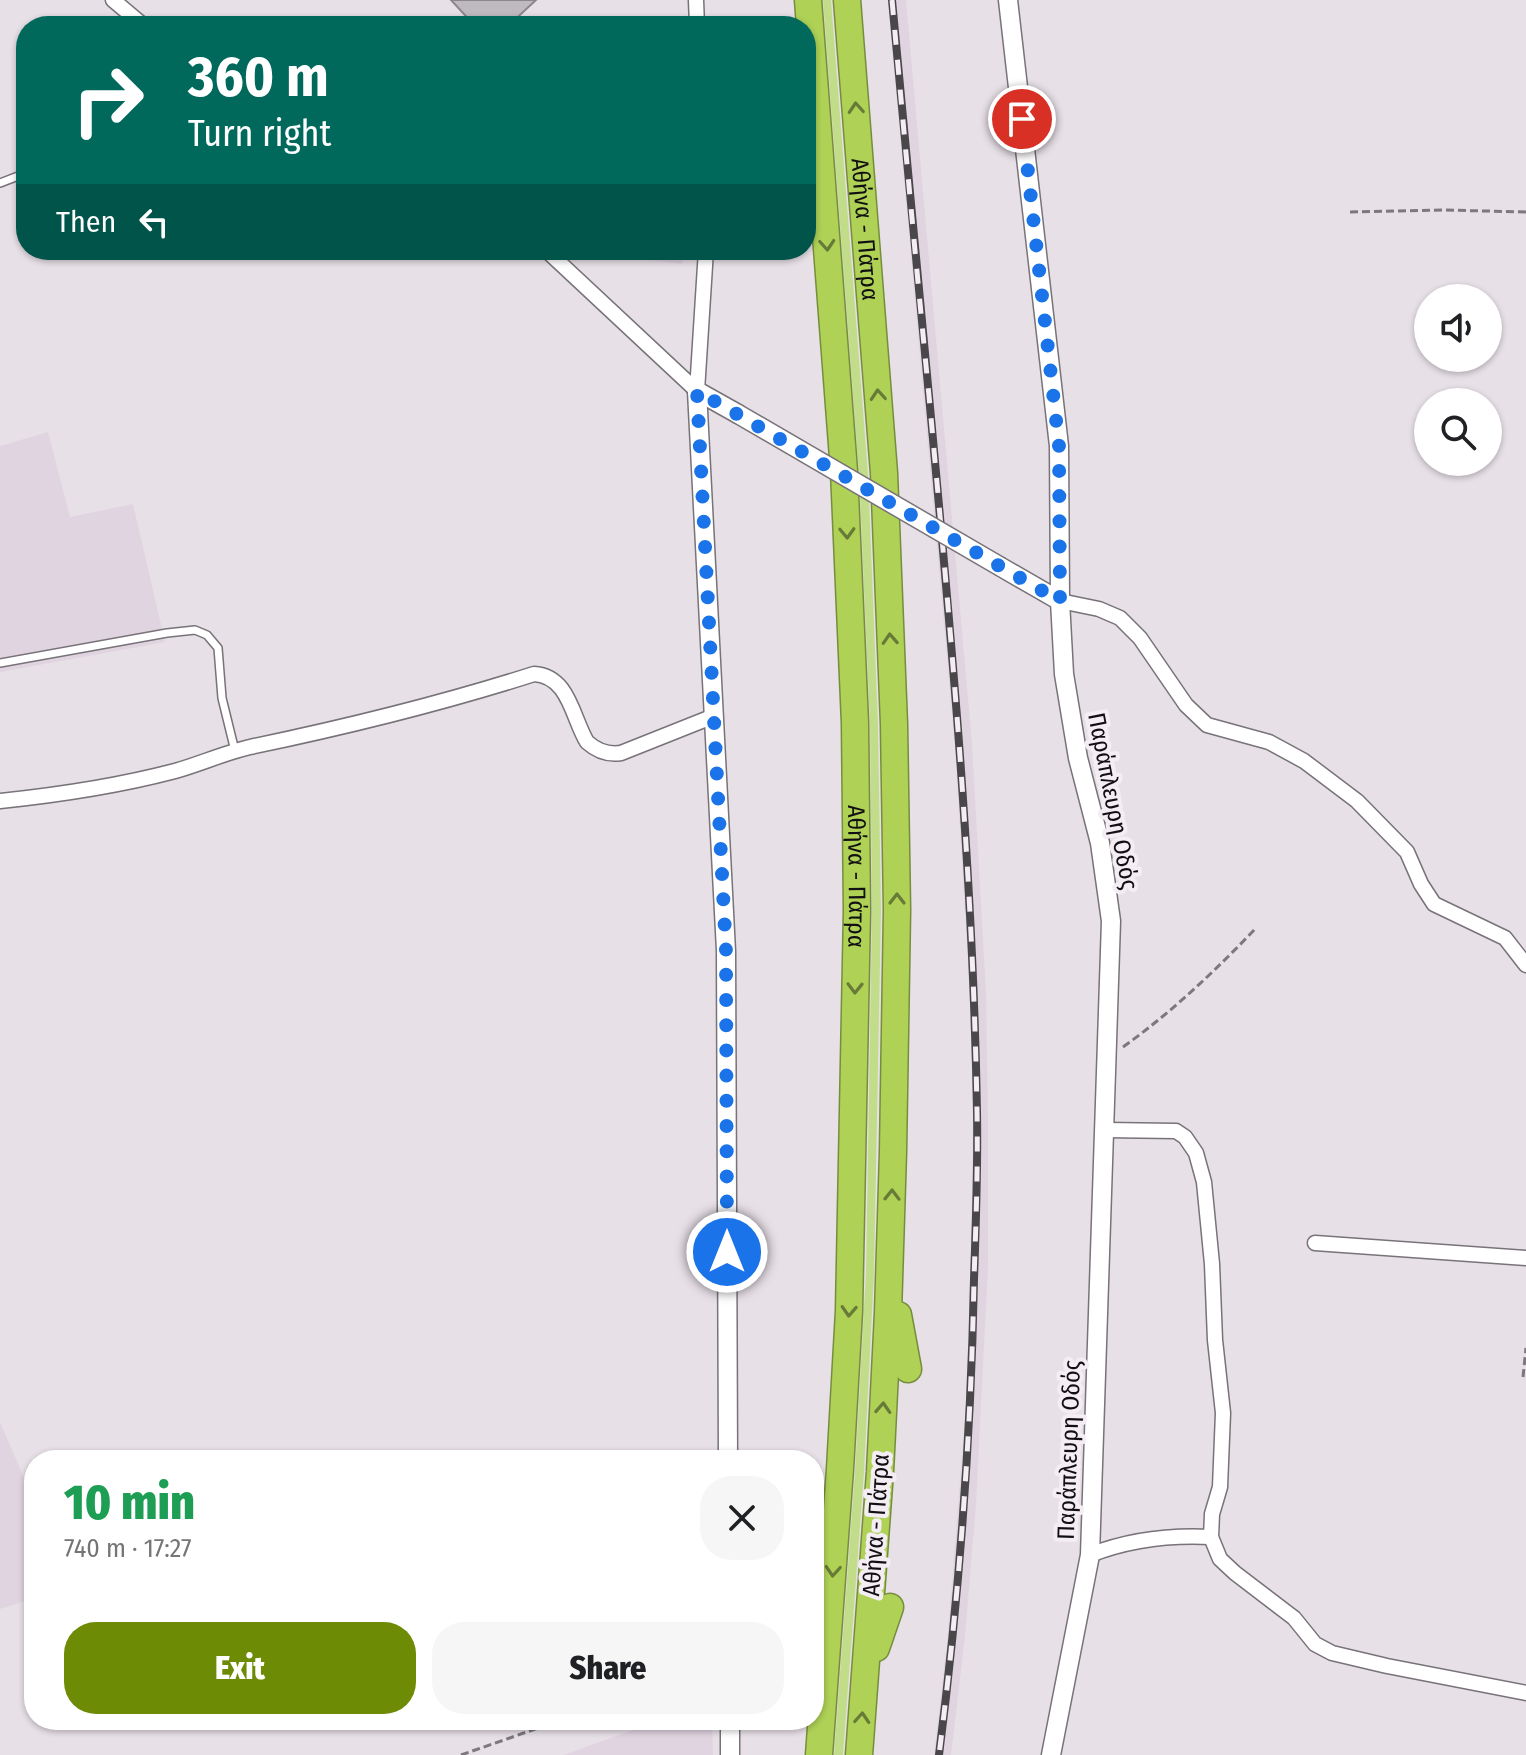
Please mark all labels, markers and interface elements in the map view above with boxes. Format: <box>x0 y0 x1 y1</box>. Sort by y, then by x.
text: 360 m <box>188 44 329 111</box>
icon: right <box>56 48 160 152</box>
pin <box>988 85 1056 153</box>
icon: arrive <box>1000 97 1044 141</box>
one-way arrow <box>847 101 864 114</box>
text: Turn right <box>188 112 331 156</box>
street label: Αθήνα - Πάτρα <box>845 157 884 302</box>
icon: left <box>132 200 176 244</box>
text: Then <box>56 204 116 240</box>
one-way arrow <box>818 239 835 252</box>
map controls <box>1414 284 1502 476</box>
button: sound <box>1414 284 1502 372</box>
one-way arrow <box>870 388 887 401</box>
button: search <box>1414 388 1502 476</box>
one-way arrow <box>838 527 855 540</box>
one-way arrow <box>882 632 899 645</box>
street label: Παράπλευρη Οδός <box>1082 710 1144 892</box>
street label: Αθήνα - Πάτρα <box>842 805 871 948</box>
one-way arrow <box>888 892 906 905</box>
one-way arrow <box>847 982 864 995</box>
one-way arrow <box>883 1188 901 1201</box>
position arrow <box>685 1210 769 1294</box>
one-way arrow <box>840 1305 857 1318</box>
street label: Παράπλευρη Οδός <box>1052 1360 1086 1540</box>
one-way arrow <box>874 1401 891 1414</box>
street label: Αθήνα - Πάτρα <box>857 1453 895 1597</box>
text: 10 min <box>64 1474 195 1532</box>
button: close <box>700 1476 784 1560</box>
text: 740 m · 17:27 <box>64 1533 192 1564</box>
one-way arrow <box>825 1565 842 1578</box>
button: Exit <box>64 1622 416 1714</box>
button: Share <box>432 1622 784 1714</box>
one-way arrow <box>853 1711 870 1724</box>

